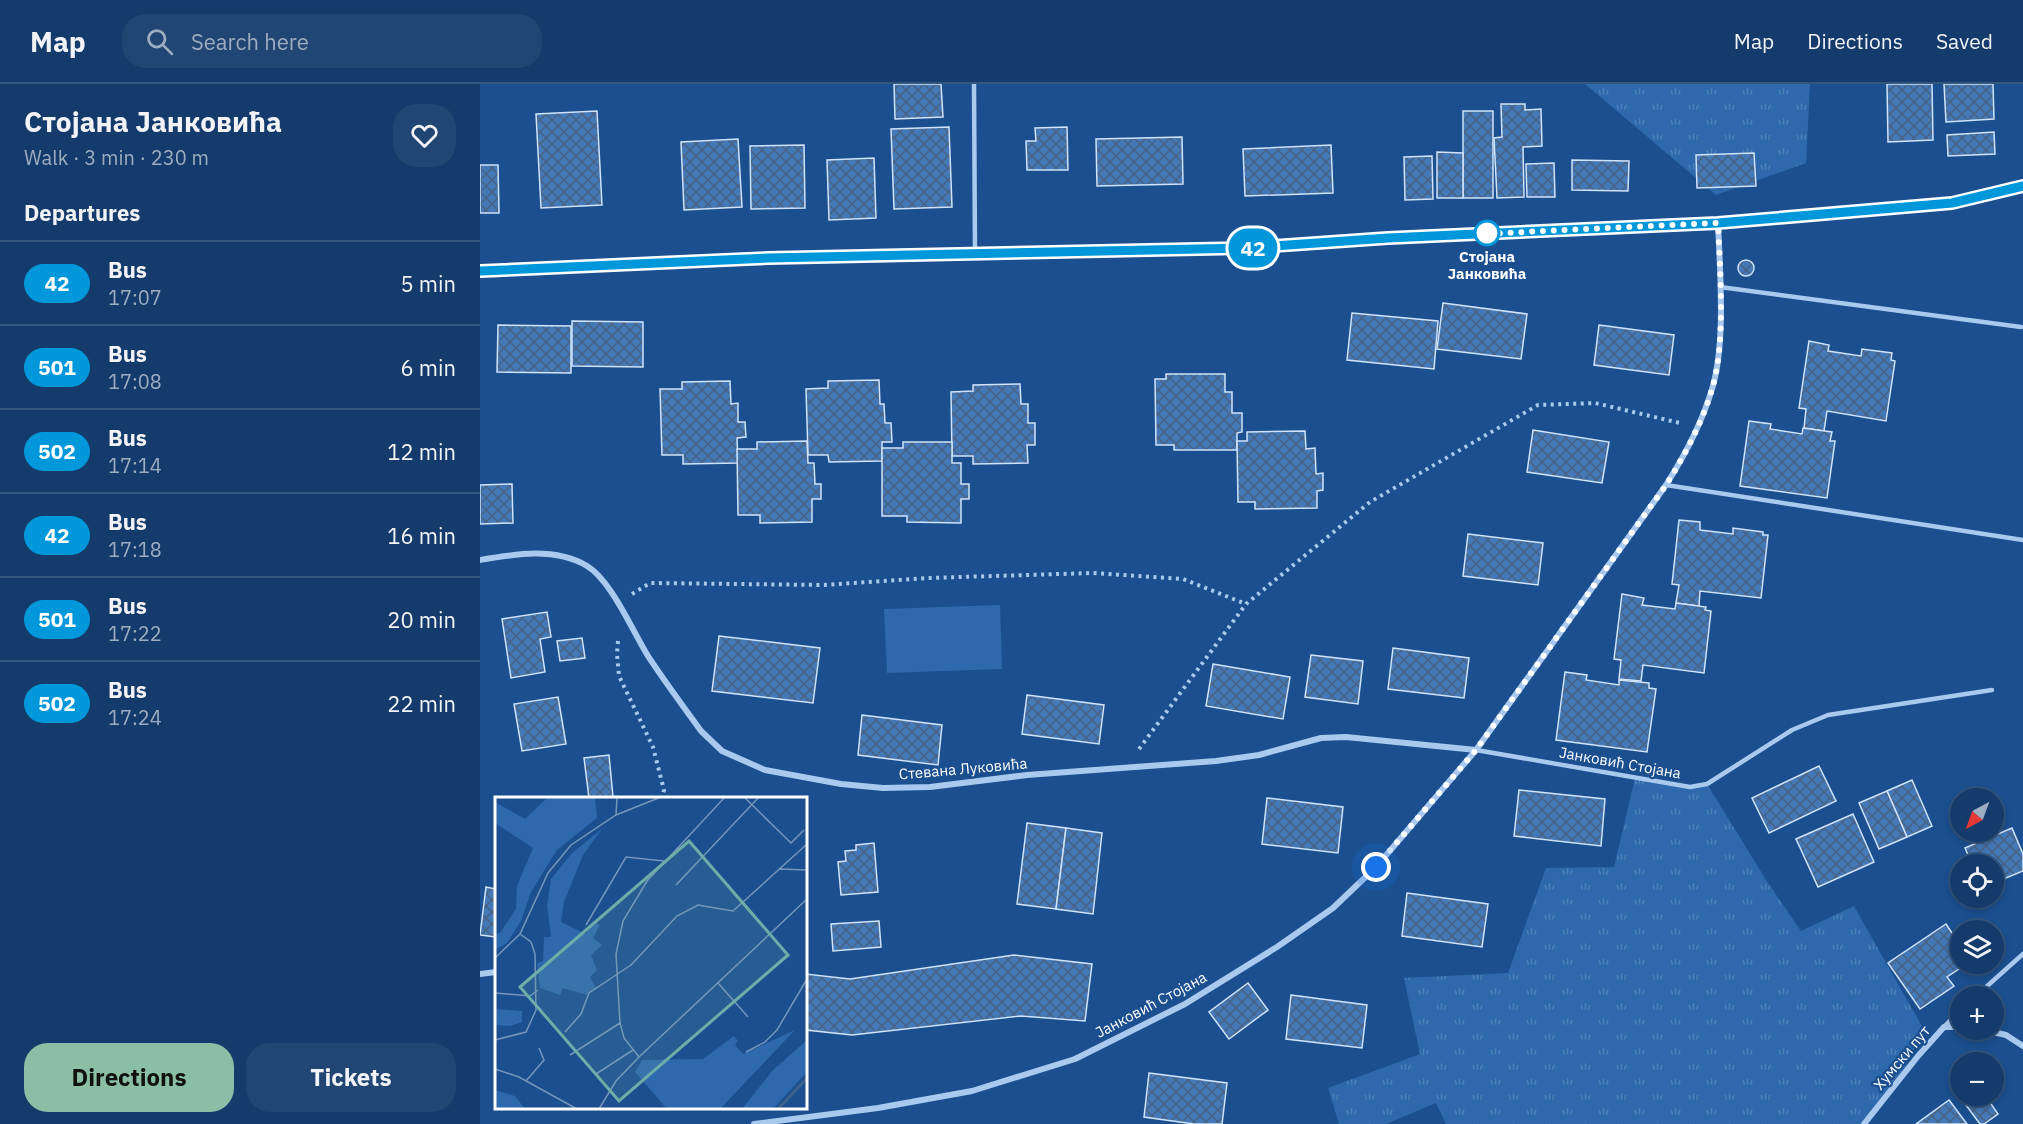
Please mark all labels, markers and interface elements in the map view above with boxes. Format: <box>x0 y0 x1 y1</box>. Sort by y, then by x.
search box <box>122 14 542 68</box>
text: Map <box>30 23 86 60</box>
icon: search <box>143 25 176 58</box>
text: Search here <box>191 27 309 56</box>
text: Map <box>1734 27 1774 55</box>
text: Directions <box>1807 27 1903 55</box>
text: Saved <box>1936 27 1993 55</box>
text: Стојана Јанковића <box>24 103 282 140</box>
button: heart <box>393 104 456 167</box>
text: Walk · 3 min · 230 m <box>24 144 209 171</box>
text: Departures <box>24 198 140 227</box>
marker: Стојана Јанковића <box>1474 220 1500 246</box>
line badge: 42 <box>1226 228 1280 268</box>
text: 42 <box>1240 234 1266 262</box>
place label: Стојана Јанковића <box>1448 247 1527 283</box>
text: Bus <box>108 255 147 284</box>
text: 42 <box>44 269 70 297</box>
text: 5 min <box>400 269 456 298</box>
text: 17:07 <box>108 284 162 311</box>
text: Bus <box>108 339 147 368</box>
text: 501 <box>38 353 76 381</box>
text: 6 min <box>400 353 456 382</box>
text: 17:08 <box>108 368 162 395</box>
text: Bus <box>108 423 147 452</box>
text: 502 <box>38 437 76 465</box>
text: 12 min <box>387 437 456 466</box>
text: 17:14 <box>108 452 162 479</box>
text: Bus <box>108 507 147 536</box>
text: 42 <box>44 521 70 549</box>
text: 16 min <box>387 521 456 550</box>
text: 17:18 <box>108 536 162 563</box>
text: Bus <box>108 591 147 620</box>
text: 501 <box>38 605 76 633</box>
text: 20 min <box>387 605 456 634</box>
text: 17:22 <box>108 620 162 647</box>
text: Bus <box>108 675 147 704</box>
text: 502 <box>38 689 76 717</box>
text: 22 min <box>387 689 456 718</box>
text: 17:24 <box>108 704 162 731</box>
street label: Јанковић Стојана <box>1558 742 1682 783</box>
street label: Стевана Луковића <box>898 753 1028 784</box>
north arrow <box>1950 788 2004 842</box>
map controls <box>1950 788 2004 1106</box>
inset map <box>495 797 807 1109</box>
your location <box>1361 852 1391 882</box>
button: locate <box>1950 854 2004 908</box>
button: layers <box>1950 920 2004 974</box>
street label: Јанковић Стојана <box>1092 967 1210 1042</box>
button: + <box>1950 986 2004 1040</box>
street label: Хумски пут <box>1869 1022 1934 1094</box>
button: Directions <box>24 1043 234 1112</box>
button: Tickets <box>246 1043 456 1112</box>
button: − <box>1950 1052 2004 1106</box>

